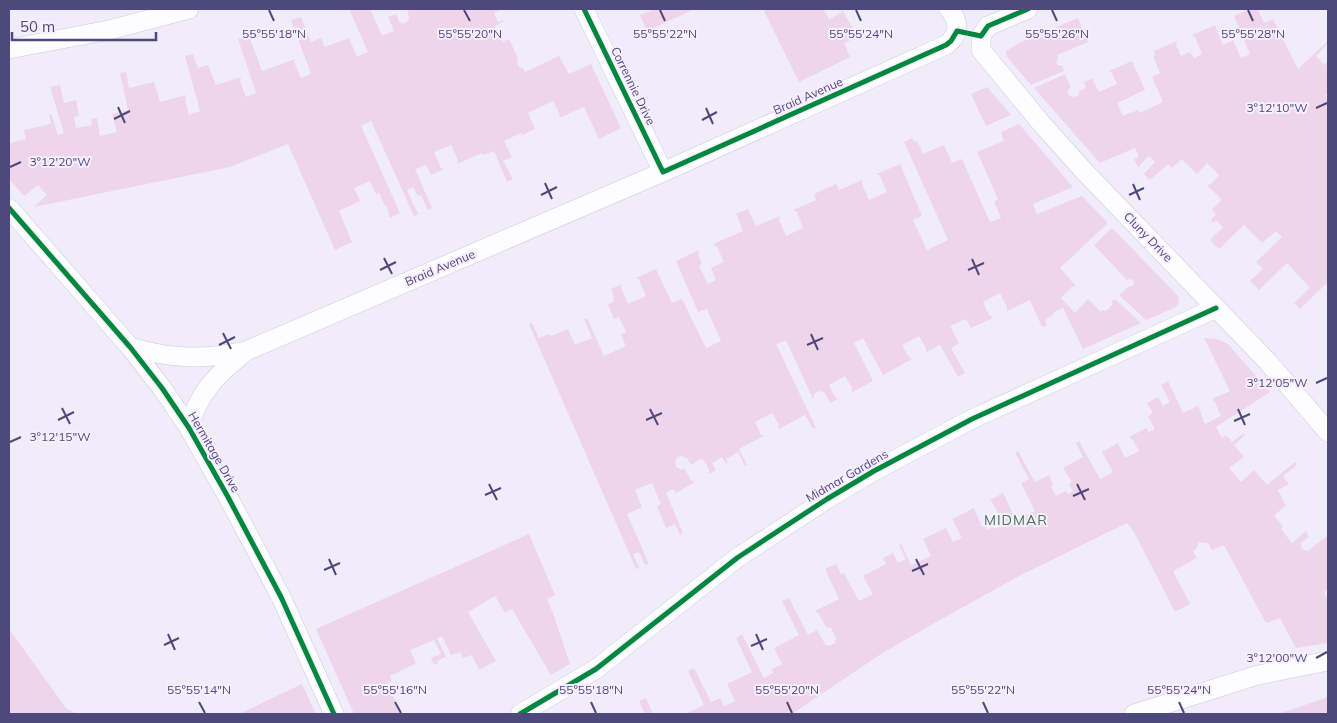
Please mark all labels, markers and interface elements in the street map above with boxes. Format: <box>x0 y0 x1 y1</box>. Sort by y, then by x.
scale bar <box>12 10 156 42</box>
text: 50 m <box>20 17 55 36</box>
text: 55°55'18"N <box>242 26 306 41</box>
text: 55°55'20"N <box>438 26 502 41</box>
text: 55°55'22"N <box>633 26 697 41</box>
text: 55°55'24"N <box>829 26 893 41</box>
text: 55°55'26"N <box>1025 26 1089 41</box>
text: 55°55'28"N <box>1221 26 1285 41</box>
street label: Corrennie Drive <box>608 44 659 127</box>
street label: Braid Avenue <box>771 74 845 118</box>
text: 3°12'10"W <box>1246 100 1308 115</box>
text: 3°12'20"W <box>29 154 91 169</box>
street label: Cluny Drive <box>1121 209 1176 265</box>
street label: Braid Avenue <box>403 246 477 289</box>
text: 3°12'05"W <box>1246 375 1308 390</box>
street label: Hermitage Drive <box>185 409 244 495</box>
text: 3°12'15"W <box>29 429 91 444</box>
street label: Midmar Gardens <box>803 446 891 505</box>
district label: MIDMAR <box>984 511 1048 529</box>
text: 3°12'00"W <box>1246 650 1308 665</box>
text: 55°55'14"N <box>167 682 231 697</box>
text: 55°55'16"N <box>363 682 427 697</box>
text: 55°55'18"N <box>559 682 623 697</box>
text: 55°55'20"N <box>755 682 819 697</box>
text: 55°55'22"N <box>951 682 1015 697</box>
text: 55°55'24"N <box>1147 682 1211 697</box>

